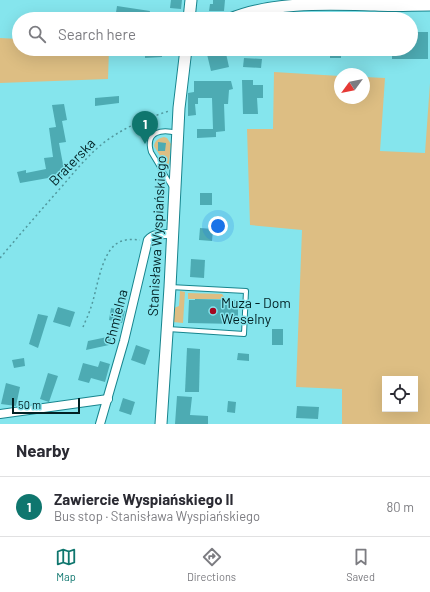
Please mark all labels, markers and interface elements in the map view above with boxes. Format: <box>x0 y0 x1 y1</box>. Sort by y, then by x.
search box <box>12 12 418 56</box>
icon: search <box>26 23 48 45</box>
text: Search here <box>58 25 136 43</box>
north arrow <box>334 68 370 104</box>
pin: 1 <box>132 111 158 144</box>
street label: Braterska <box>45 134 98 189</box>
street label: Stanisława Wyspiańskiego <box>144 155 169 317</box>
your location <box>208 216 228 236</box>
street label: Chmielna <box>100 287 131 346</box>
place label: Muza - Dom Weselny <box>221 294 291 327</box>
marker: Muza - Dom Weselny <box>208 306 218 316</box>
map controls <box>382 376 418 412</box>
button: locate <box>382 376 418 412</box>
scale bar <box>12 396 80 415</box>
text: 50 m <box>18 398 41 411</box>
text: Nearby <box>16 440 70 460</box>
text: Zawiercie Wyspiańskiego II <box>54 490 233 508</box>
text: 1 <box>27 499 31 515</box>
text: 80 m <box>387 499 414 515</box>
text: Bus stop · Stanisława Wyspiańskiego <box>54 508 260 524</box>
tab: Map <box>55 546 77 583</box>
tab: Directions <box>187 546 236 583</box>
tab: Saved <box>346 546 375 583</box>

